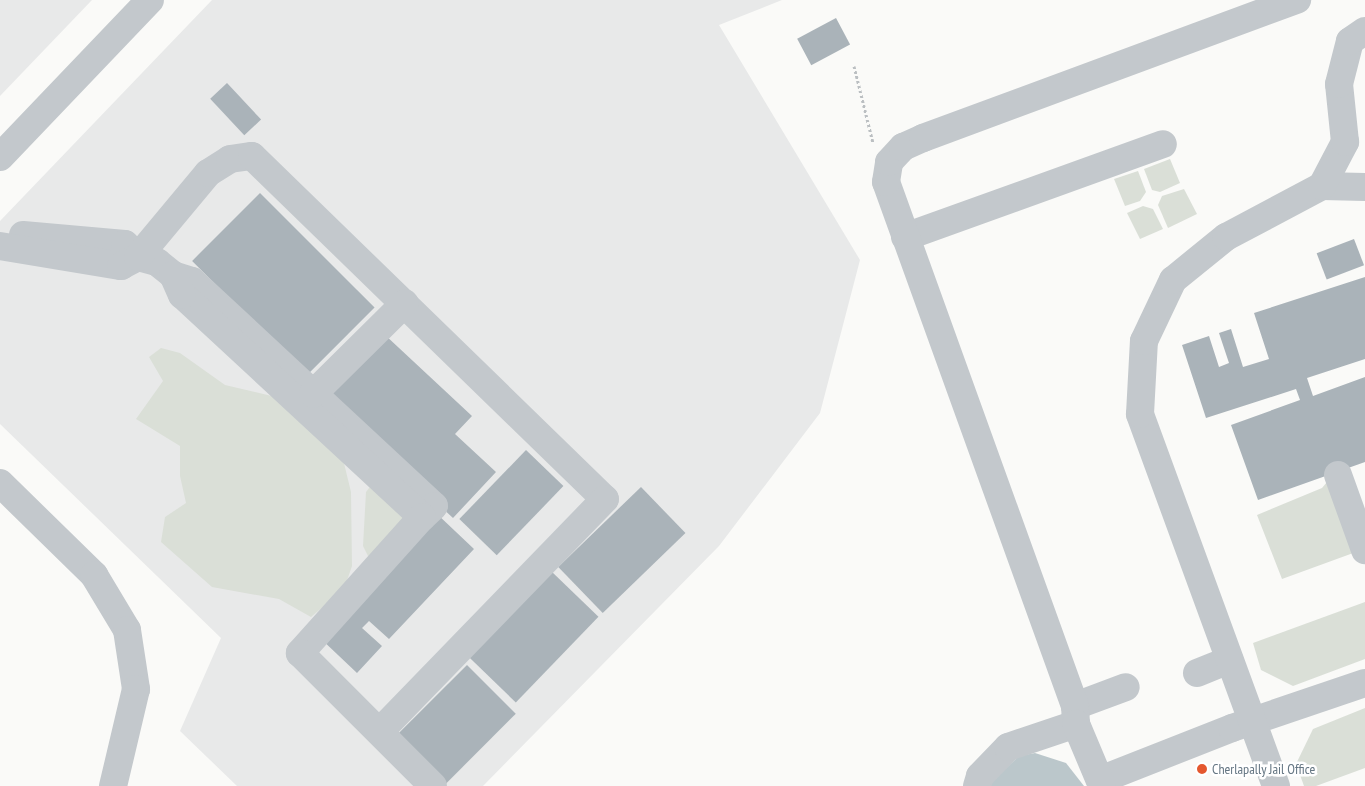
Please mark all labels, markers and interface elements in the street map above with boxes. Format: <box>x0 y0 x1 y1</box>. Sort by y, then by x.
place label: Cherlapally Jail Office <box>1212 761 1316 777</box>
marker: Cherlapally Jail Office <box>1196 763 1208 775</box>

